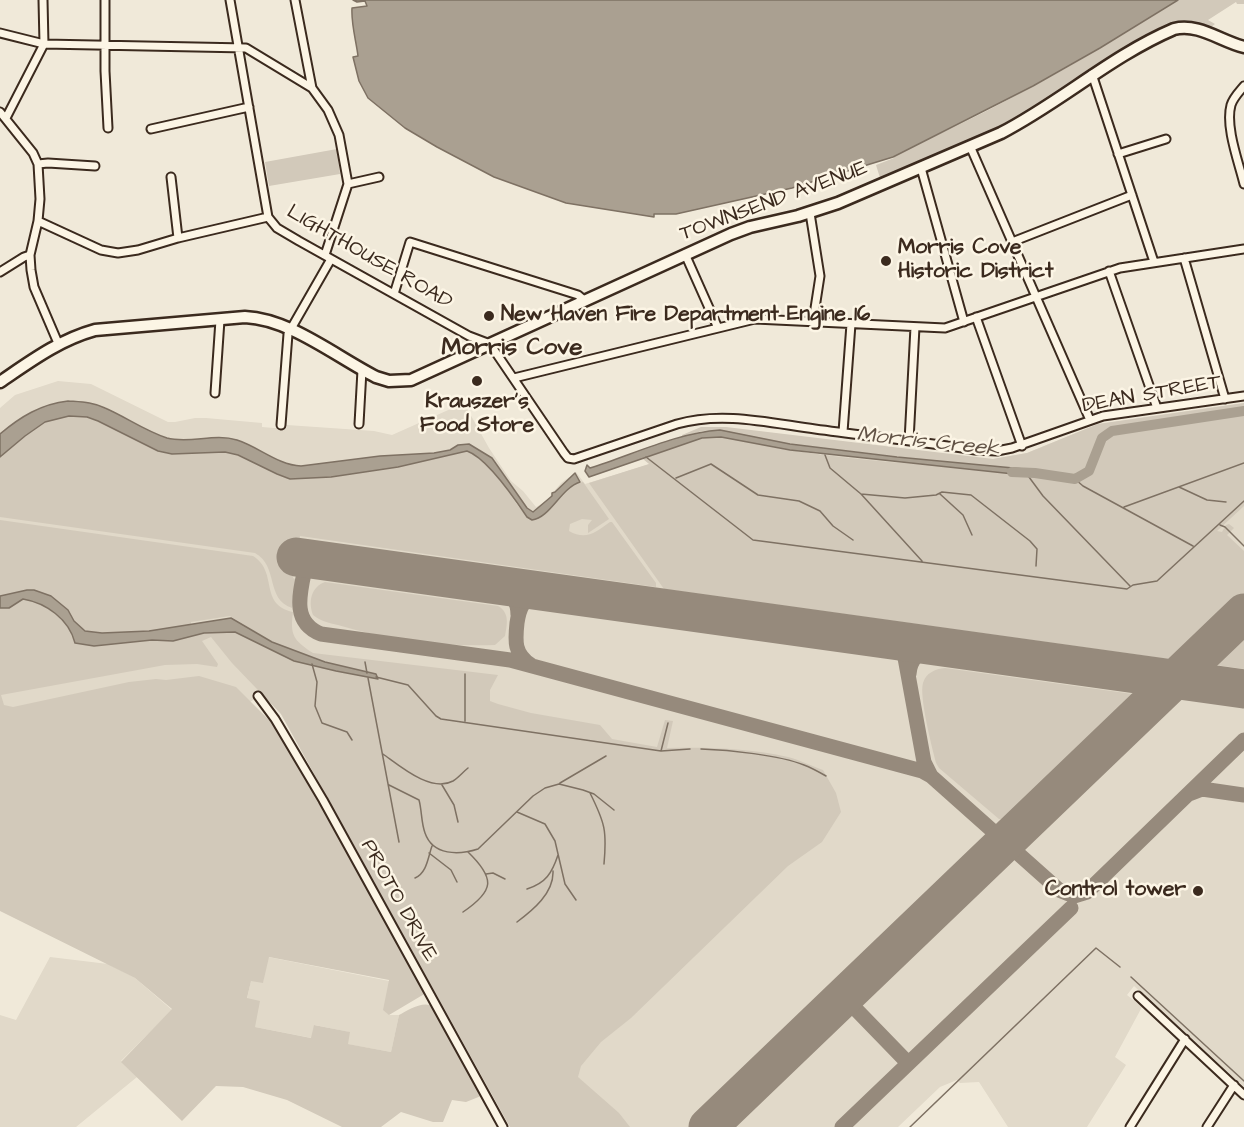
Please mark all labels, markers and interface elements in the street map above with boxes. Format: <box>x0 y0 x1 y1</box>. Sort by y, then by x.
street label: TOWNSEND AVENUE <box>677 156 871 248</box>
street label: LIGHTHOUSE ROAD <box>282 200 456 316</box>
place label: Morris Cove Historic District <box>898 236 1054 286</box>
marker: Morris Cove Historic District <box>879 254 893 268</box>
place label: New Haven Fire Department Engine 16 <box>501 303 870 329</box>
marker: New Haven Fire Department Engine 16 <box>482 309 496 323</box>
district label: Morris Cove <box>441 335 583 363</box>
street label: DEAN STREET <box>1081 370 1223 420</box>
marker: Krauszer's Food Store <box>470 374 484 388</box>
place label: Krauszer's Food Store <box>420 390 534 440</box>
water label: Morris Creek <box>855 422 1001 464</box>
street label: PROTO DRIVE <box>354 836 442 966</box>
place label: Control tower <box>1045 878 1186 904</box>
marker: Control tower <box>1191 884 1205 898</box>

